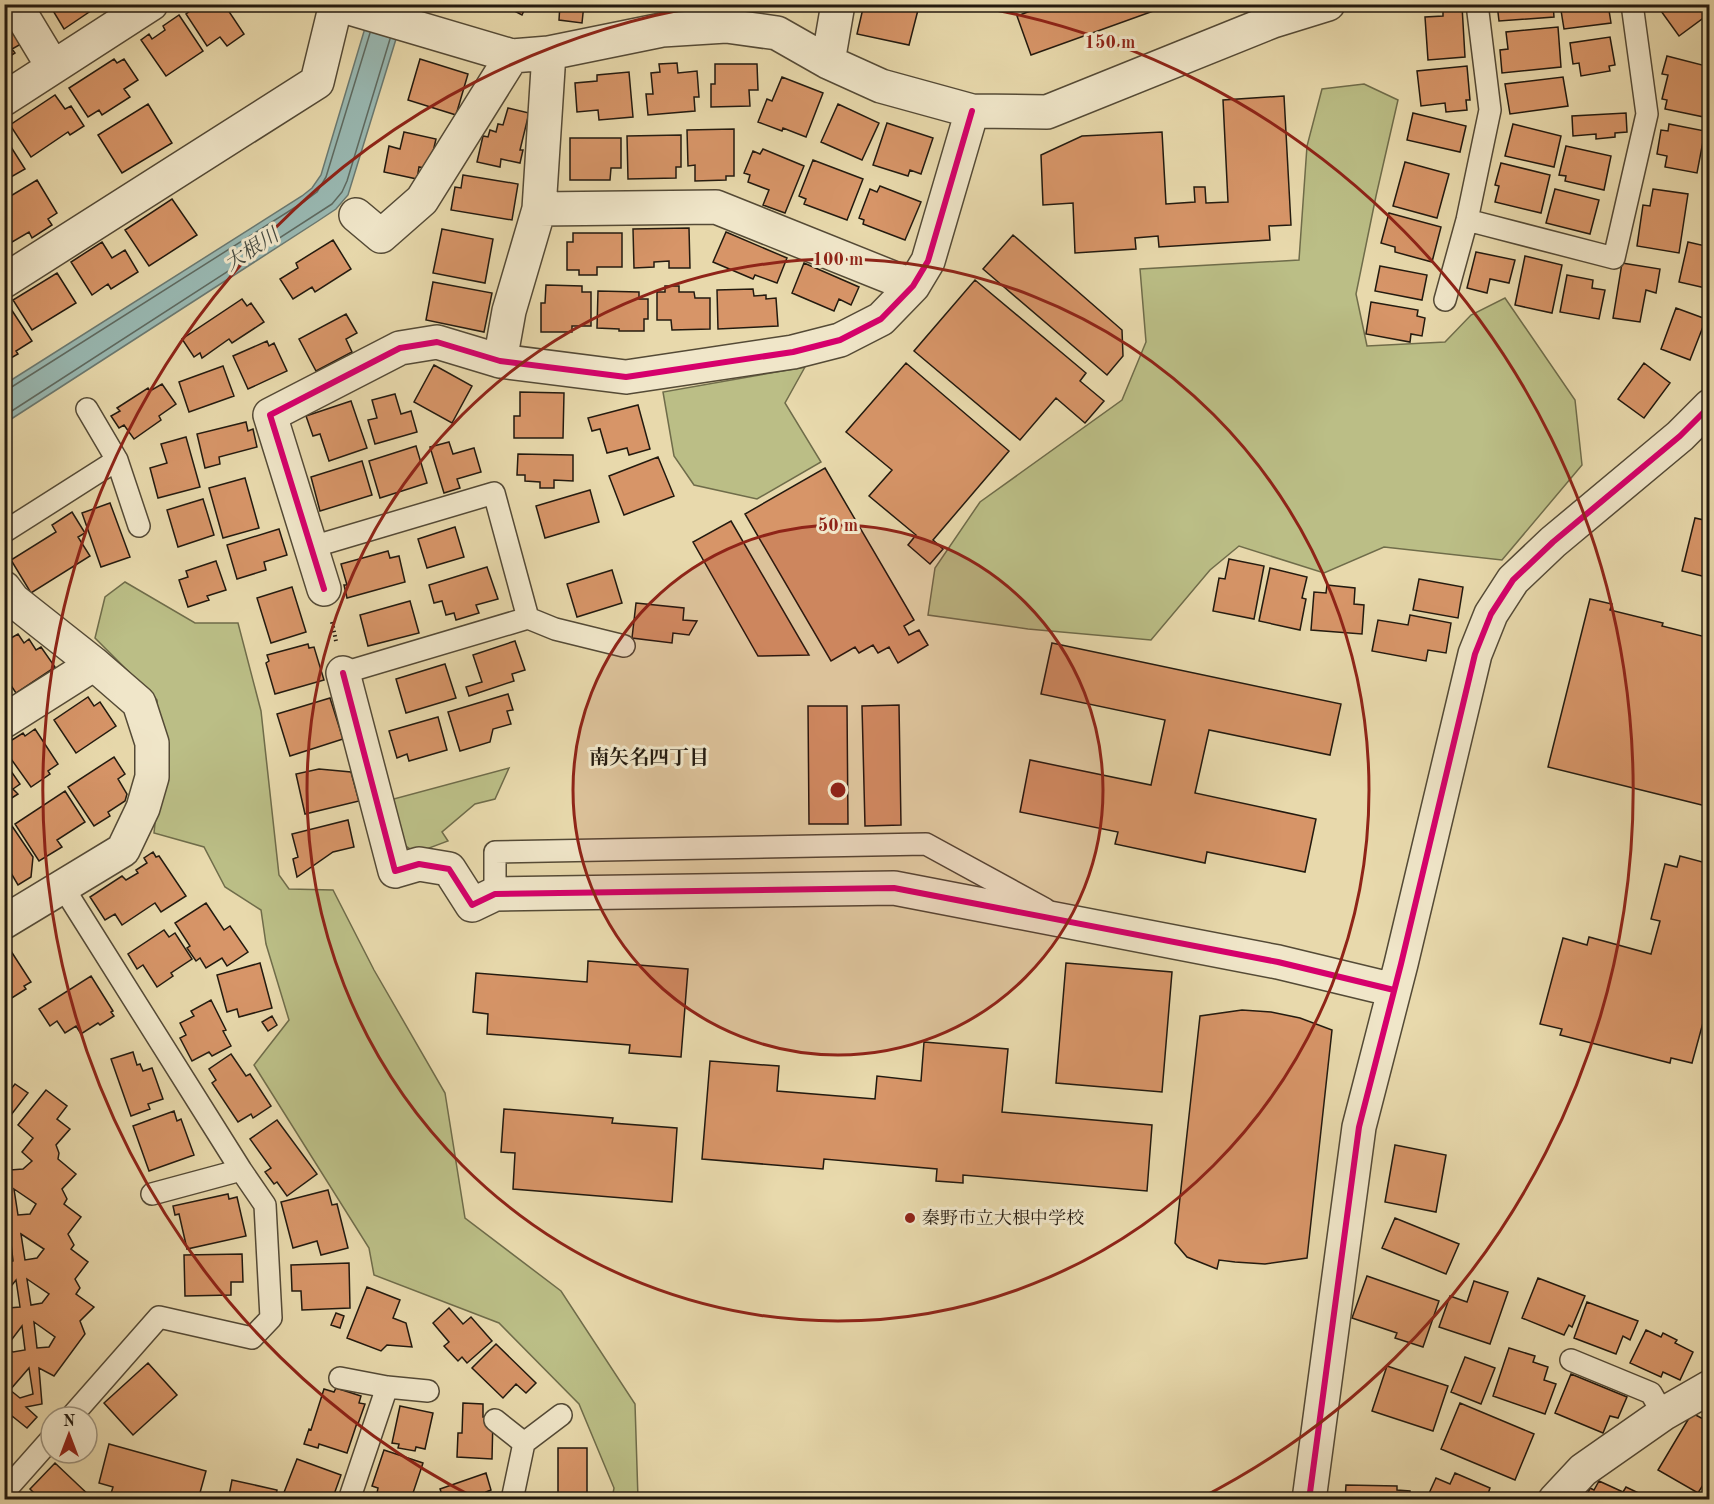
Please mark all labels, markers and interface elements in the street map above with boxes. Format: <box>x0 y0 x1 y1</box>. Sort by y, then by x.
text: 150 m <box>1085 34 1135 52</box>
water label: 大根川 <box>220 223 284 275</box>
text: 100 m <box>813 251 863 269</box>
text: 50 m <box>818 517 858 535</box>
district label: 南矢名四丁目 <box>589 746 709 769</box>
centre of rings <box>828 780 848 800</box>
place label: 秦野市立大根中学校 <box>922 1208 1084 1228</box>
marker: 秦野市立大根中学校 <box>903 1211 917 1225</box>
north arrow <box>39 1405 99 1465</box>
text: N <box>63 1414 76 1430</box>

